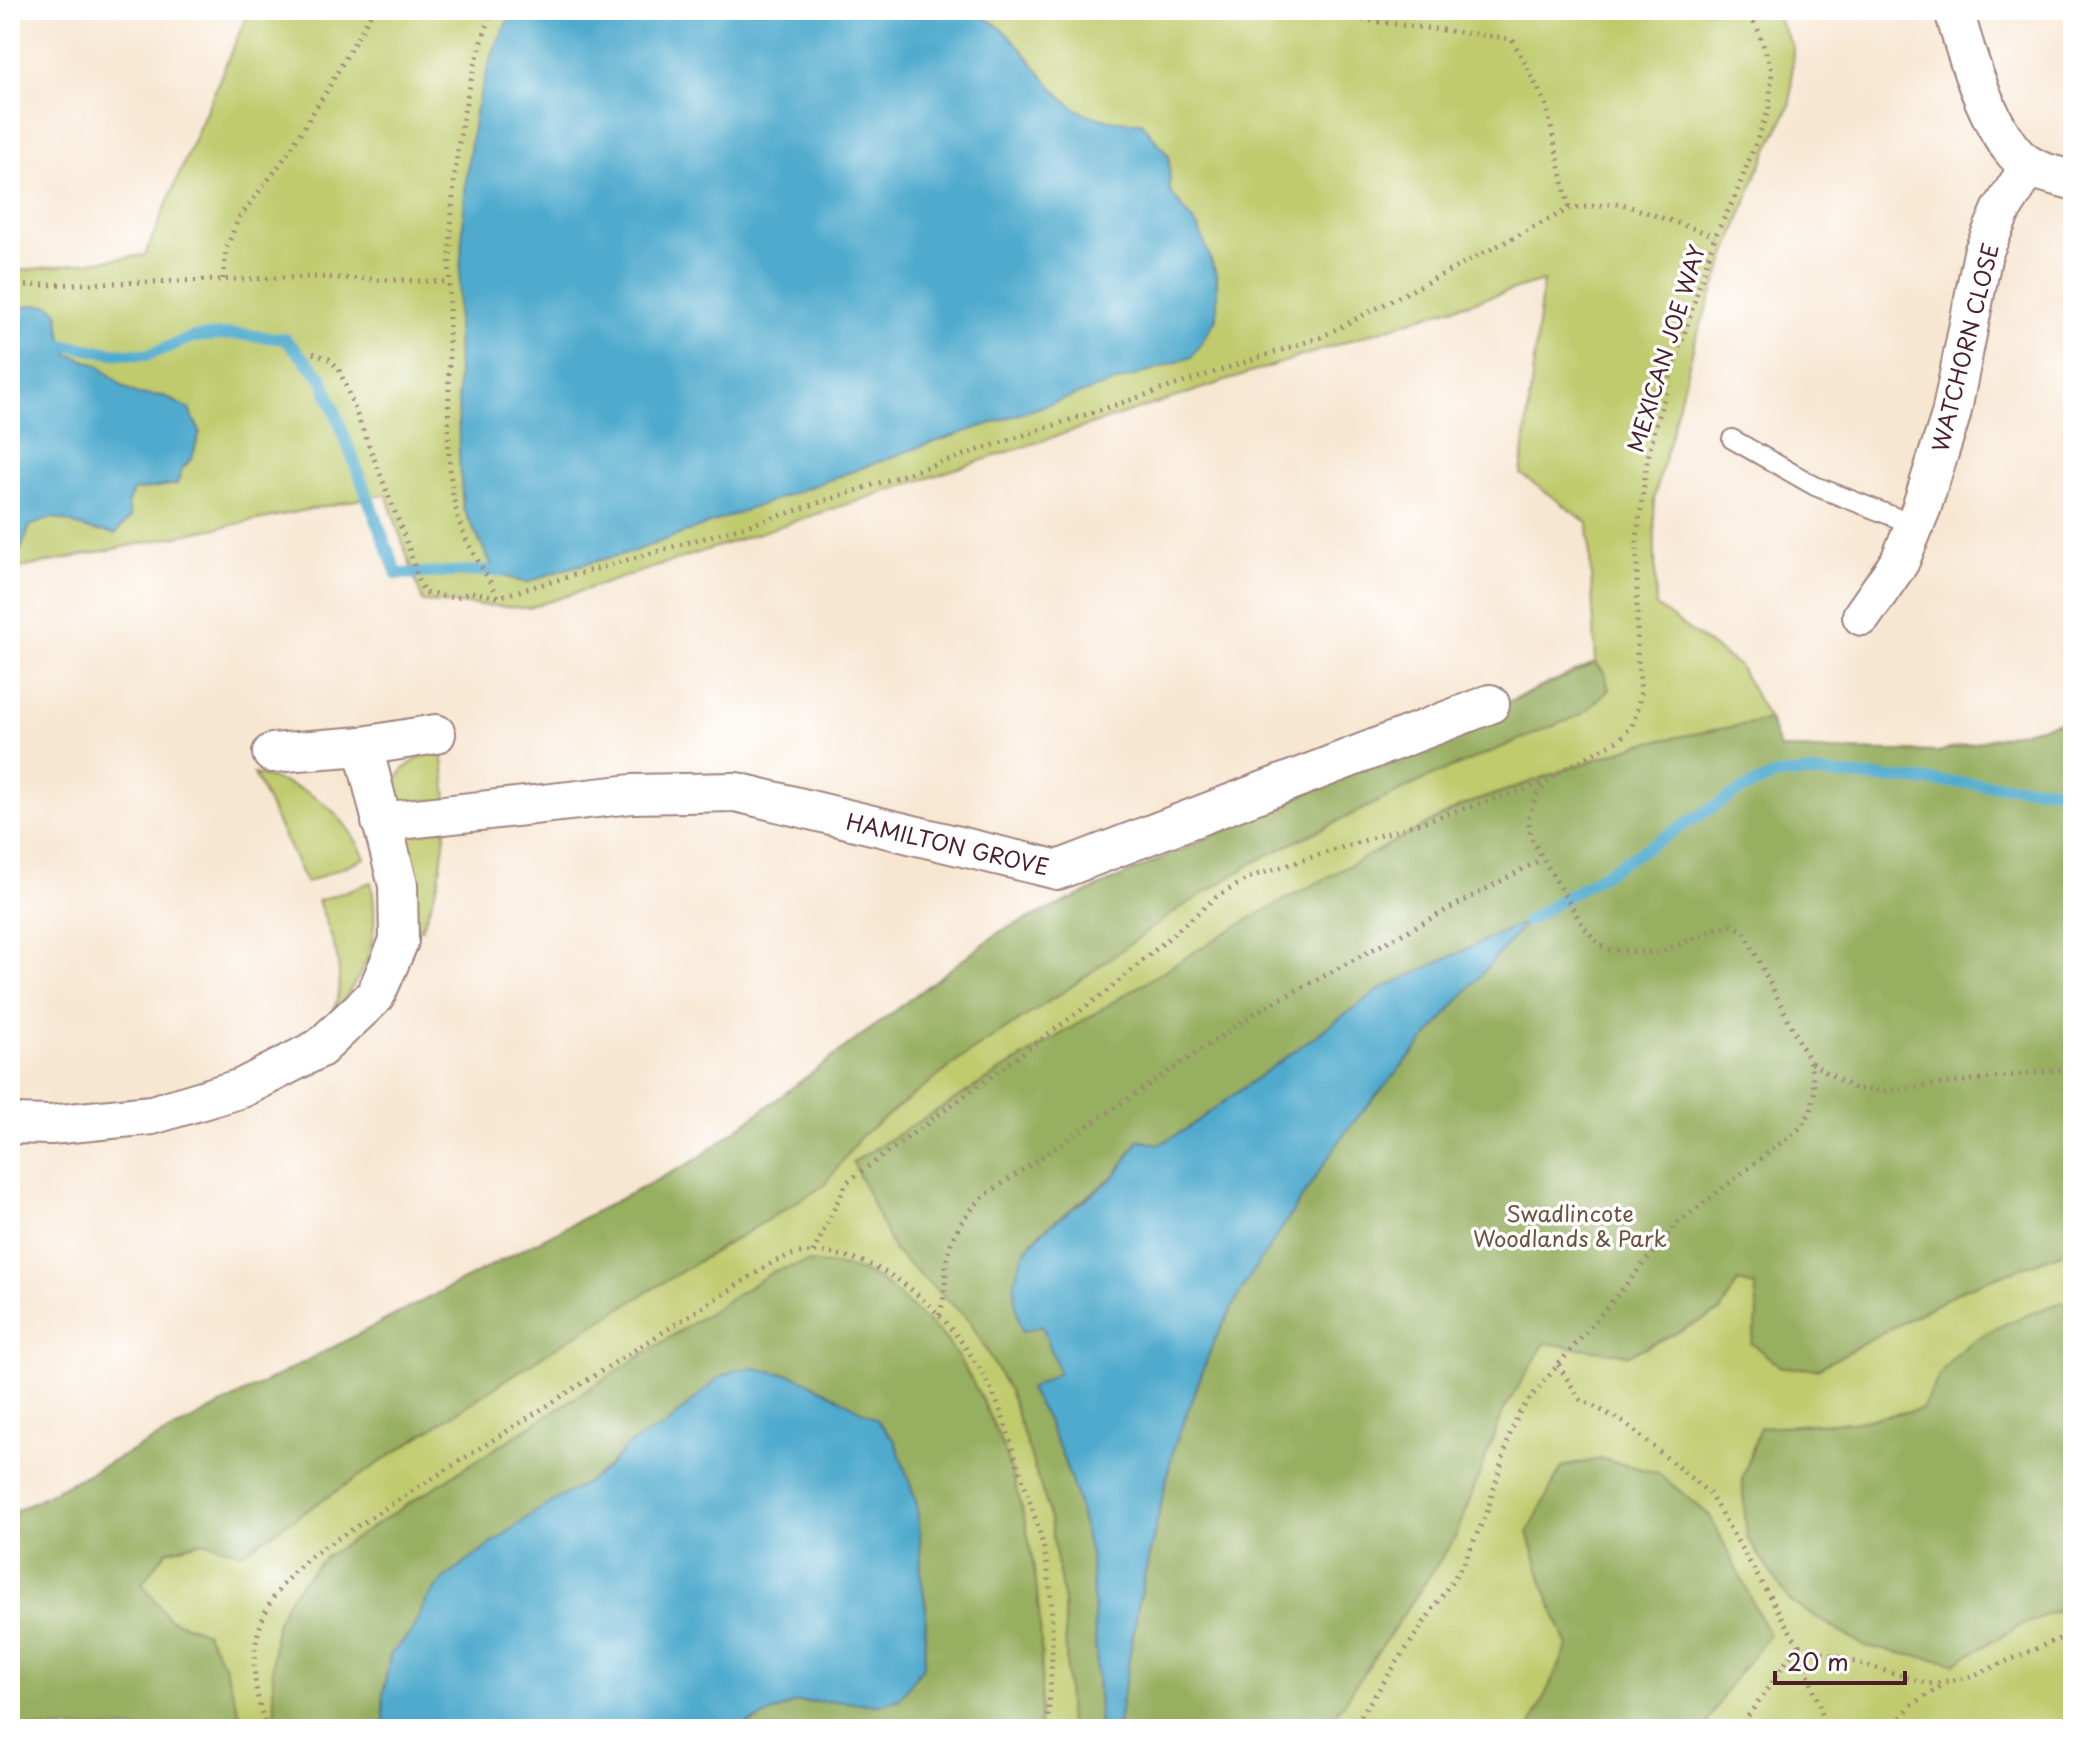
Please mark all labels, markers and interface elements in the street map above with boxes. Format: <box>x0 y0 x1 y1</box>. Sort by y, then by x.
street label: WATCHORN CLOSE <box>1922 239 2006 455</box>
street label: MEXICAN JOE WAY <box>1618 240 1712 456</box>
street label: HAMILTON GROVE <box>843 804 1053 882</box>
park label: Swadlincote Woodlands & Park <box>1473 1196 1667 1254</box>
scale bar <box>1775 1635 1905 1685</box>
text: 20 m <box>1787 1643 1849 1679</box>

